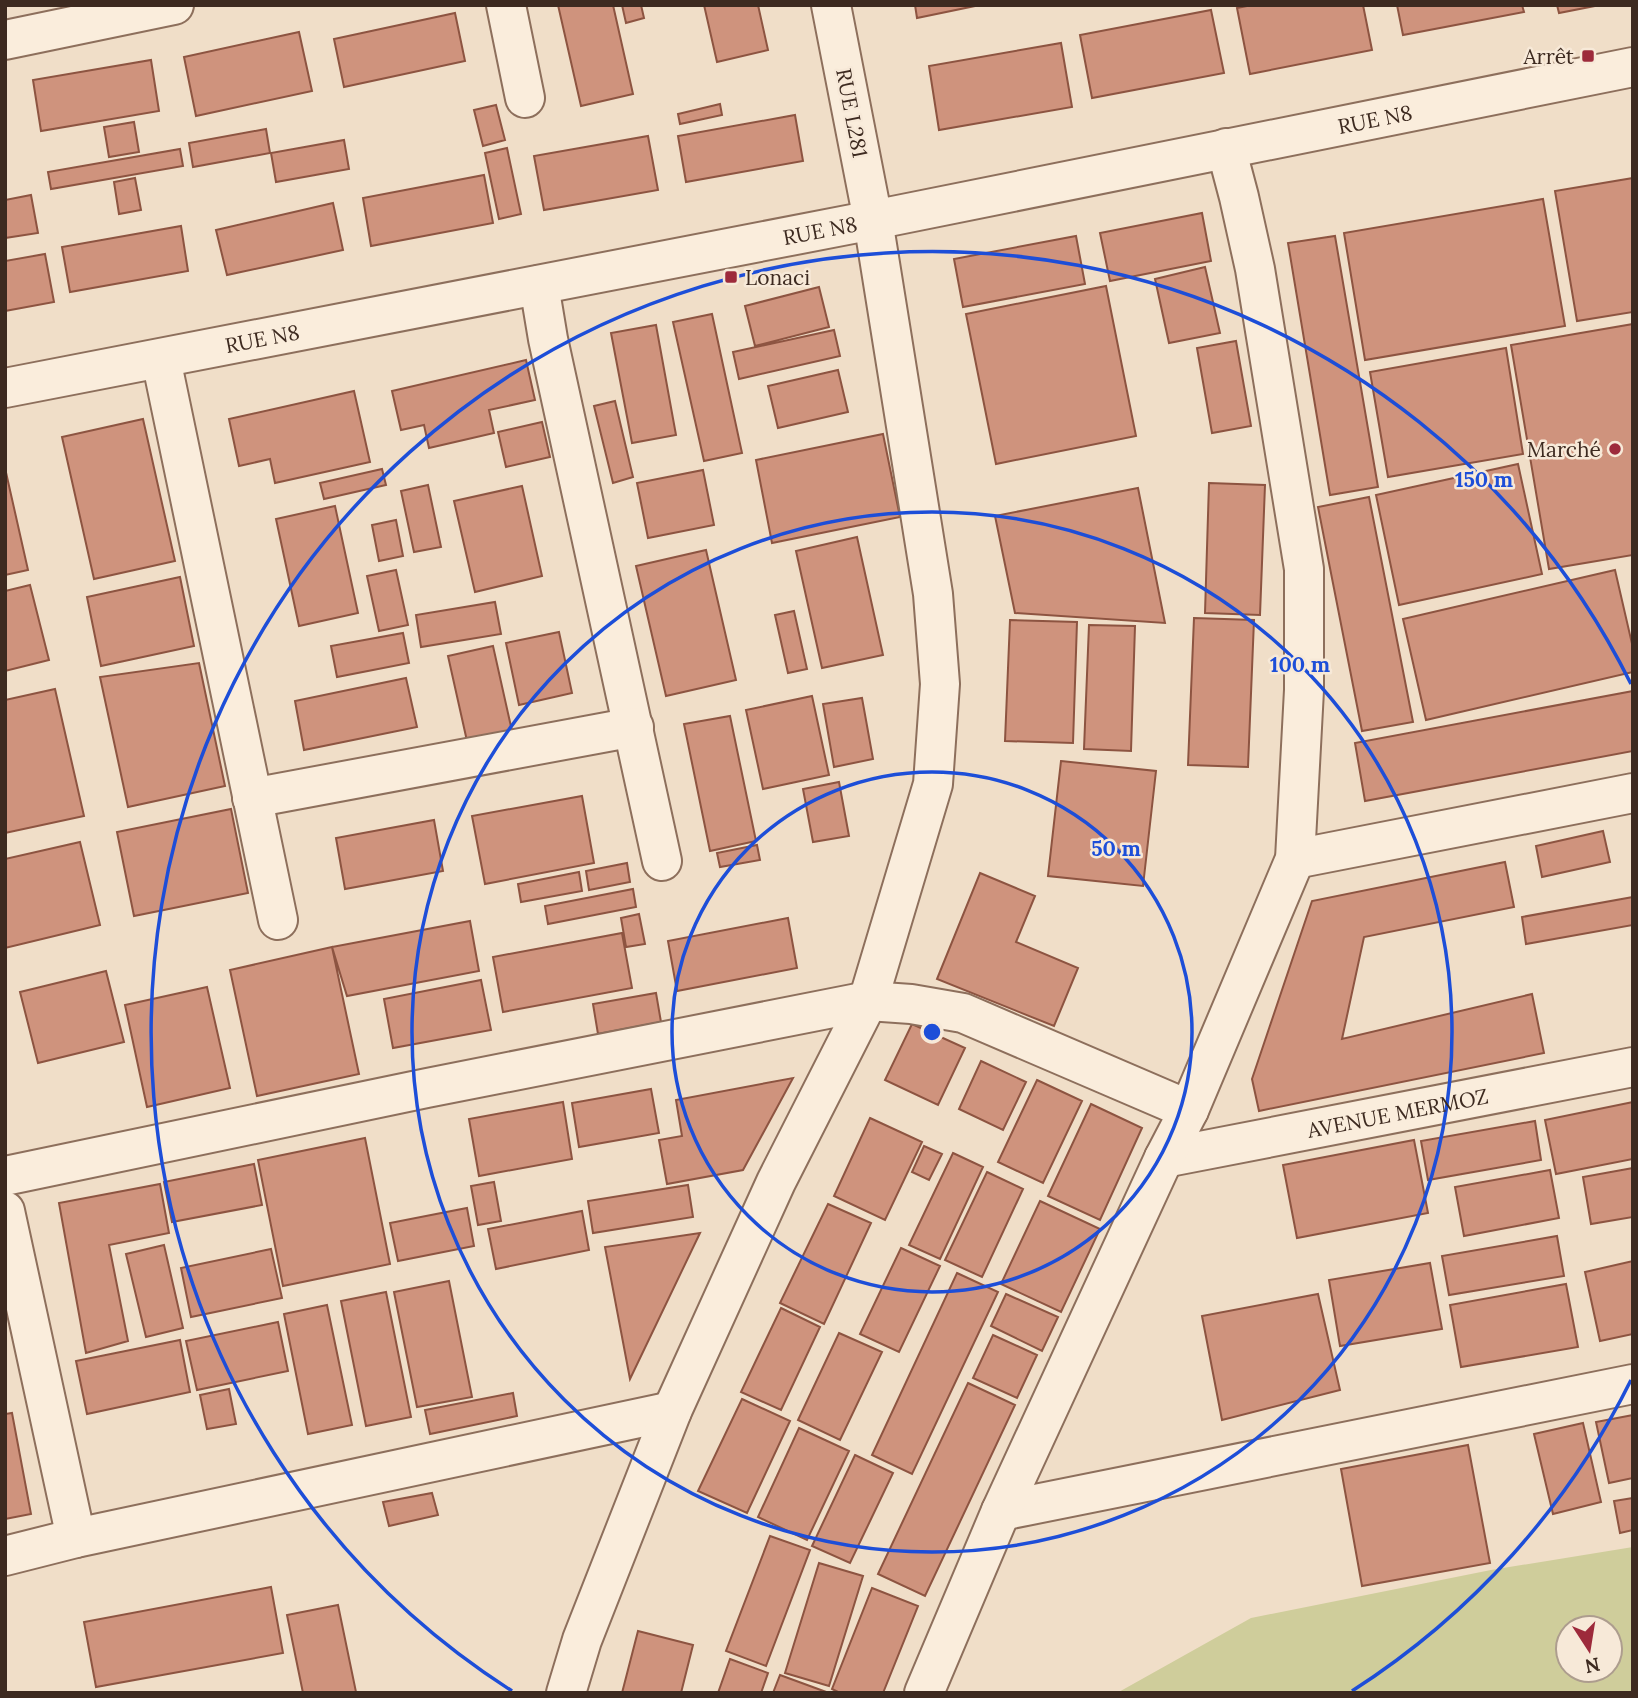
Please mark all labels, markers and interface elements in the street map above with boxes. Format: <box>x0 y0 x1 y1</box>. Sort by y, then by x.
place label: Arrêt <box>1522 43 1575 70</box>
marker: Arrêt <box>1580 48 1596 64</box>
street label: RUE L281 <box>830 66 874 160</box>
street label: RUE N8 <box>1335 98 1414 140</box>
street label: RUE N8 <box>780 210 859 251</box>
place label: Lonaci <box>745 264 810 291</box>
marker: Lonaci <box>723 269 739 285</box>
street label: RUE N8 <box>223 318 302 359</box>
place label: Marché <box>1527 436 1601 463</box>
marker: Marché <box>1607 441 1623 457</box>
text: 150 m <box>1455 466 1513 493</box>
text: 100 m <box>1270 651 1330 678</box>
text: 50 m <box>1091 835 1141 862</box>
centre of rings <box>920 1020 944 1044</box>
street label: AVENUE MERMOZ <box>1304 1082 1490 1144</box>
north arrow <box>1554 1614 1624 1684</box>
text: N <box>1583 1652 1602 1679</box>

